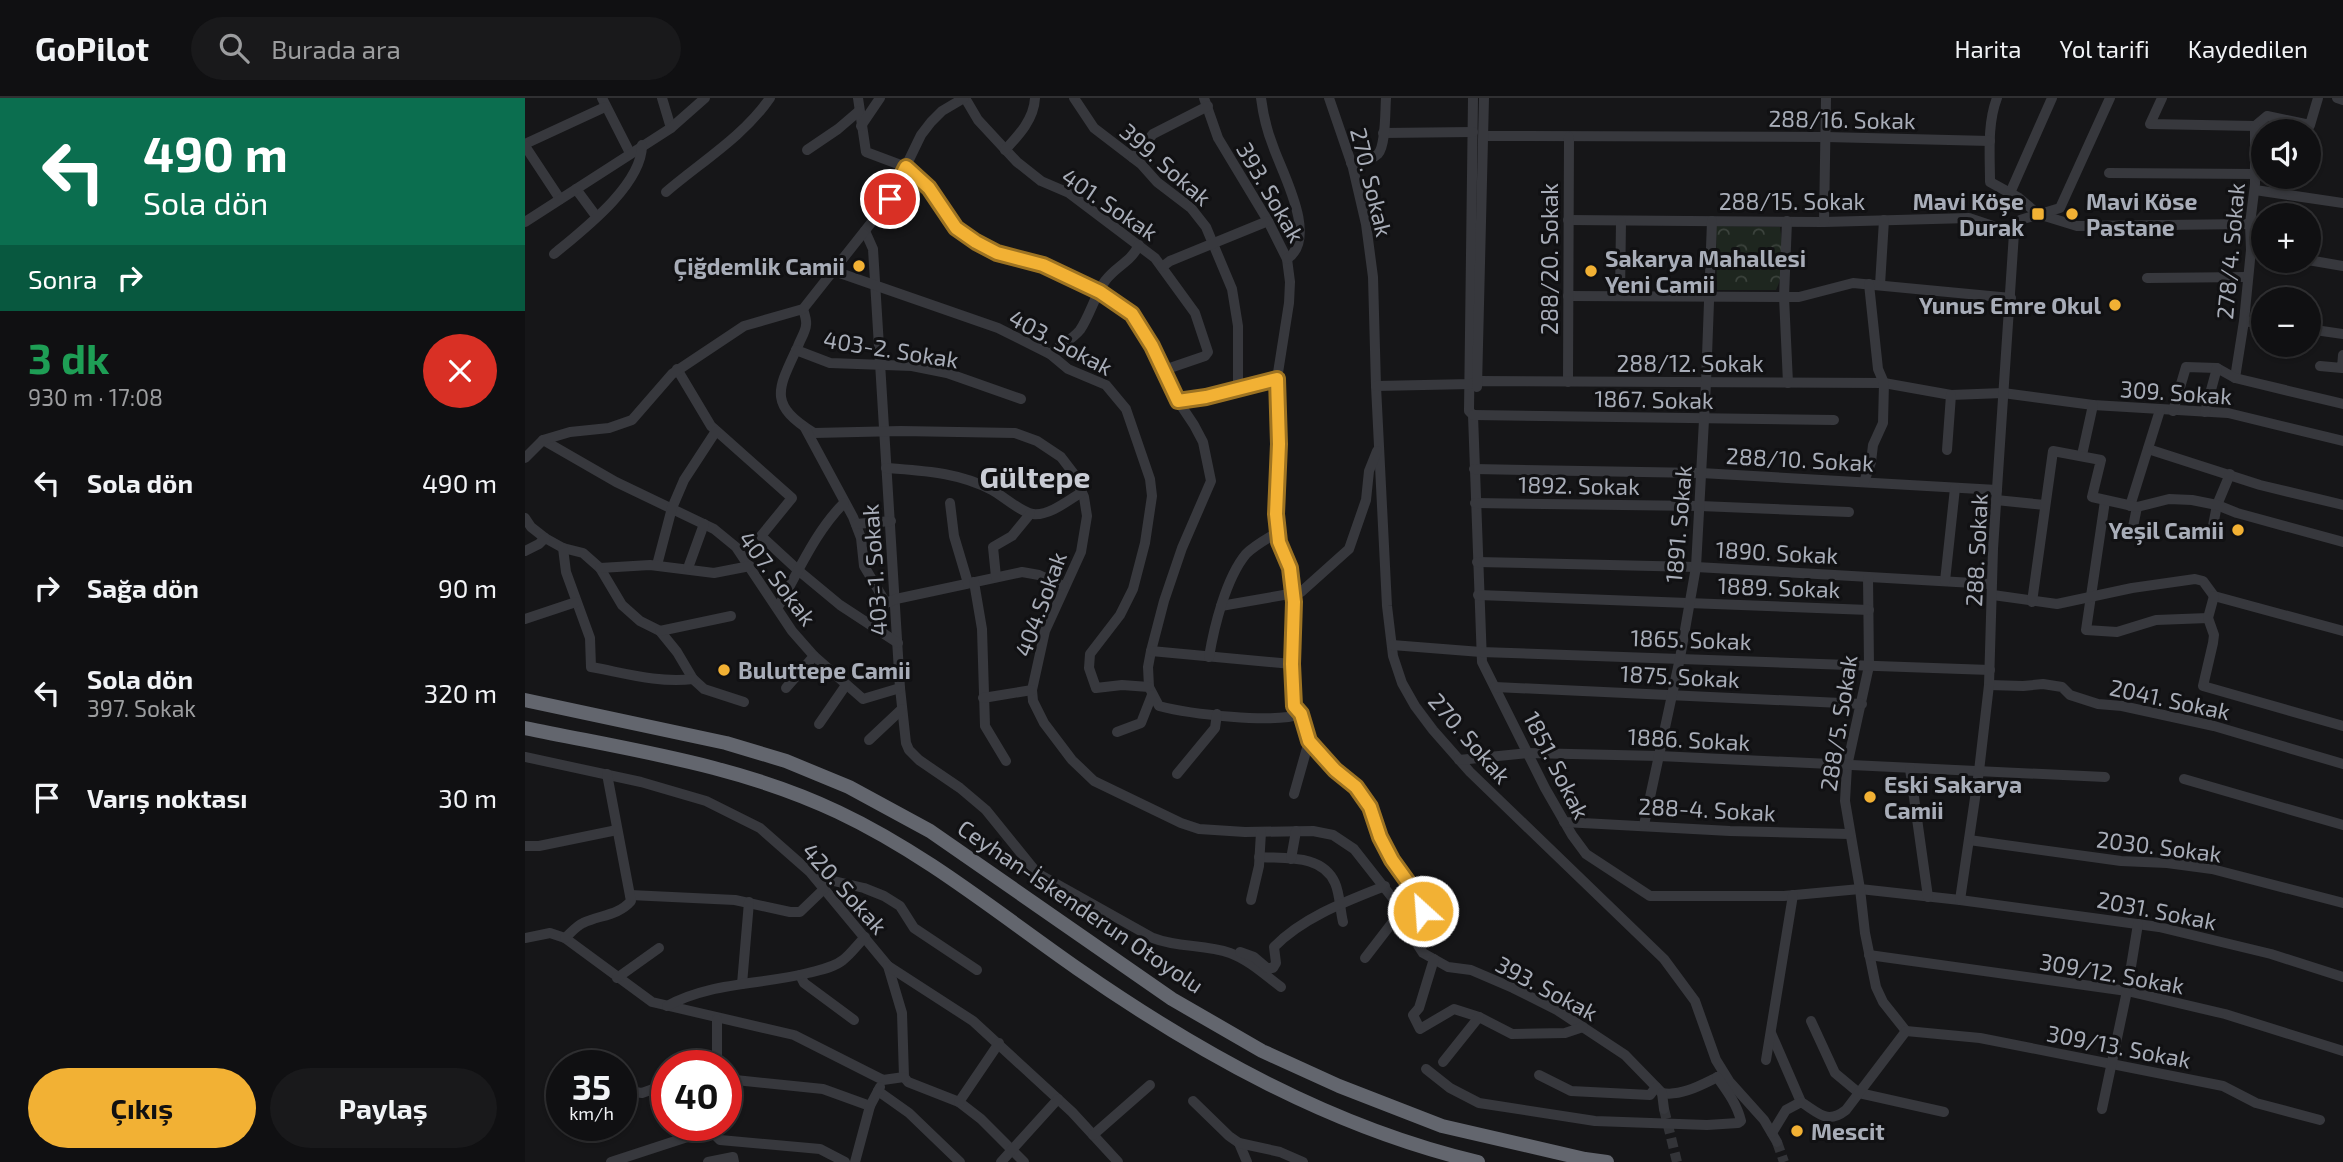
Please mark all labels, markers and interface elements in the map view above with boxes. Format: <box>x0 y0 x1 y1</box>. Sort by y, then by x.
search box <box>191 17 681 80</box>
text: GoPilot <box>35 28 149 68</box>
icon: search <box>215 29 253 67</box>
text: Burada ara <box>271 33 401 64</box>
text: Harita <box>1954 34 2022 63</box>
text: Yol tarifi <box>2060 34 2150 63</box>
text: Kaydedilen <box>2188 34 2308 63</box>
street label: 288/16. Sokak <box>1768 104 1916 134</box>
street label: 399. Sokak <box>1115 117 1217 211</box>
map controls <box>2251 119 2321 357</box>
button: sound <box>2251 119 2321 189</box>
text: 490 m <box>143 123 288 182</box>
street label: 270. Sokak <box>1345 125 1399 240</box>
icon: left <box>28 126 119 217</box>
street label: 393. Sokak <box>1231 137 1311 247</box>
street label: 401. Sokak <box>1057 162 1163 246</box>
pin <box>860 169 920 229</box>
icon: arrive <box>871 180 909 218</box>
street label: 278/4. Sokak <box>2210 181 2250 321</box>
text: Sola dön <box>143 183 268 221</box>
street label: 288/20. Sokak <box>1535 183 1563 335</box>
street label: 288/15. Sokak <box>1719 187 1866 215</box>
place label: Mavi Köşe Durak <box>1913 187 2024 241</box>
place label: Mavi Köse Pastane <box>2086 187 2197 241</box>
button: + <box>2251 203 2321 273</box>
marker: Mavi Köşe Durak <box>2030 206 2046 222</box>
marker: Mavi Köse Pastane <box>2064 206 2080 222</box>
place label: Sakarya Mahallesi Yeni Camii <box>1605 244 1806 298</box>
place label: Çiğdemlik Camii <box>674 252 845 282</box>
marker: Çiğdemlik Camii <box>851 258 867 274</box>
icon: right <box>111 259 149 297</box>
text: Sonra <box>28 263 97 294</box>
marker: Sakarya Mahallesi Yeni Camii <box>1583 263 1599 279</box>
button: − <box>2251 287 2321 357</box>
place label: Yunus Emre Okul <box>1919 291 2101 319</box>
marker: Yunus Emre Okul <box>2107 297 2123 313</box>
street label: 403. Sokak <box>1004 303 1118 381</box>
street label: 403-2. Sokak <box>821 324 961 374</box>
text: 3 dk <box>28 332 109 382</box>
button: close <box>423 334 497 408</box>
street label: 288/12. Sokak <box>1616 349 1764 377</box>
street label: 309. Sokak <box>2119 374 2233 410</box>
text: 930 m · 17:08 <box>28 383 163 411</box>
street label: 1867. Sokak <box>1594 384 1714 414</box>
street label: 288/10. Sokak <box>1725 441 1875 477</box>
district label: Gültepe <box>980 458 1090 494</box>
icon: left <box>28 464 66 502</box>
street label: 1891. Sokak <box>1659 464 1697 584</box>
text: Sola dön <box>87 467 193 498</box>
text: 490 m <box>422 467 497 498</box>
street label: 1892. Sokak <box>1518 470 1640 500</box>
street label: 288. Sokak <box>1959 492 1993 607</box>
street label: 403-1. Sokak <box>855 503 893 637</box>
place label: Yeşil Camii <box>2108 516 2224 546</box>
marker: Yeşil Camii <box>2230 522 2246 538</box>
street label: 407. Sokak <box>733 525 823 631</box>
street label: 1890. Sokak <box>1715 535 1839 569</box>
street label: 404.Sokak <box>1008 548 1072 660</box>
icon: right <box>28 569 66 607</box>
street label: 1889. Sokak <box>1717 571 1841 603</box>
text: Sağa dön <box>87 572 199 603</box>
text: 90 m <box>438 572 497 603</box>
street label: 1865. Sokak <box>1630 623 1752 655</box>
street label: 288/5. Sokak <box>1813 653 1863 793</box>
place label: Buluttepe Camii <box>738 656 911 684</box>
street label: 1875. Sokak <box>1620 659 1741 693</box>
marker: Buluttepe Camii <box>716 662 732 678</box>
text: Sola dön <box>87 663 193 694</box>
street label: 2041. Sokak <box>2107 673 2233 725</box>
icon: left <box>28 674 66 712</box>
text: 320 m <box>424 677 497 708</box>
street label: 270. Sokak <box>1423 687 1517 789</box>
text: 397. Sokak <box>87 694 196 722</box>
street label: 1851. Sokak <box>1518 707 1596 824</box>
street label: 1886. Sokak <box>1627 722 1751 756</box>
place label: Eski Sakarya Camii <box>1884 770 2022 824</box>
icon: arrive <box>28 779 66 817</box>
text: Varış noktası <box>87 782 247 813</box>
text: 30 m <box>438 782 497 813</box>
marker: Eski Sakarya Camii <box>1862 789 1878 805</box>
street label: 288-4. Sokak <box>1637 791 1777 827</box>
street label: Ceyhan-İskenderun Otoyolu <box>953 813 1209 999</box>
street label: 2030. Sokak <box>2095 824 2223 868</box>
street label: 420. Sokak <box>797 837 894 940</box>
position arrow <box>1386 874 1460 948</box>
street label: 2031. Sokak <box>2095 885 2219 935</box>
street label: 309/12. Sokak <box>2038 947 2187 1000</box>
street label: 393. Sokak <box>1491 950 1603 1027</box>
street label: 309/13. Sokak <box>2045 1018 2194 1074</box>
speed limit sign: 40 <box>651 1050 742 1141</box>
text: 35 <box>572 1065 611 1107</box>
button: Çıkış <box>28 1068 256 1148</box>
button: Paylaş <box>270 1068 497 1148</box>
text: km/h <box>569 1102 614 1124</box>
place label: Mescit <box>1811 1117 1885 1145</box>
marker: Mescit <box>1789 1123 1805 1139</box>

